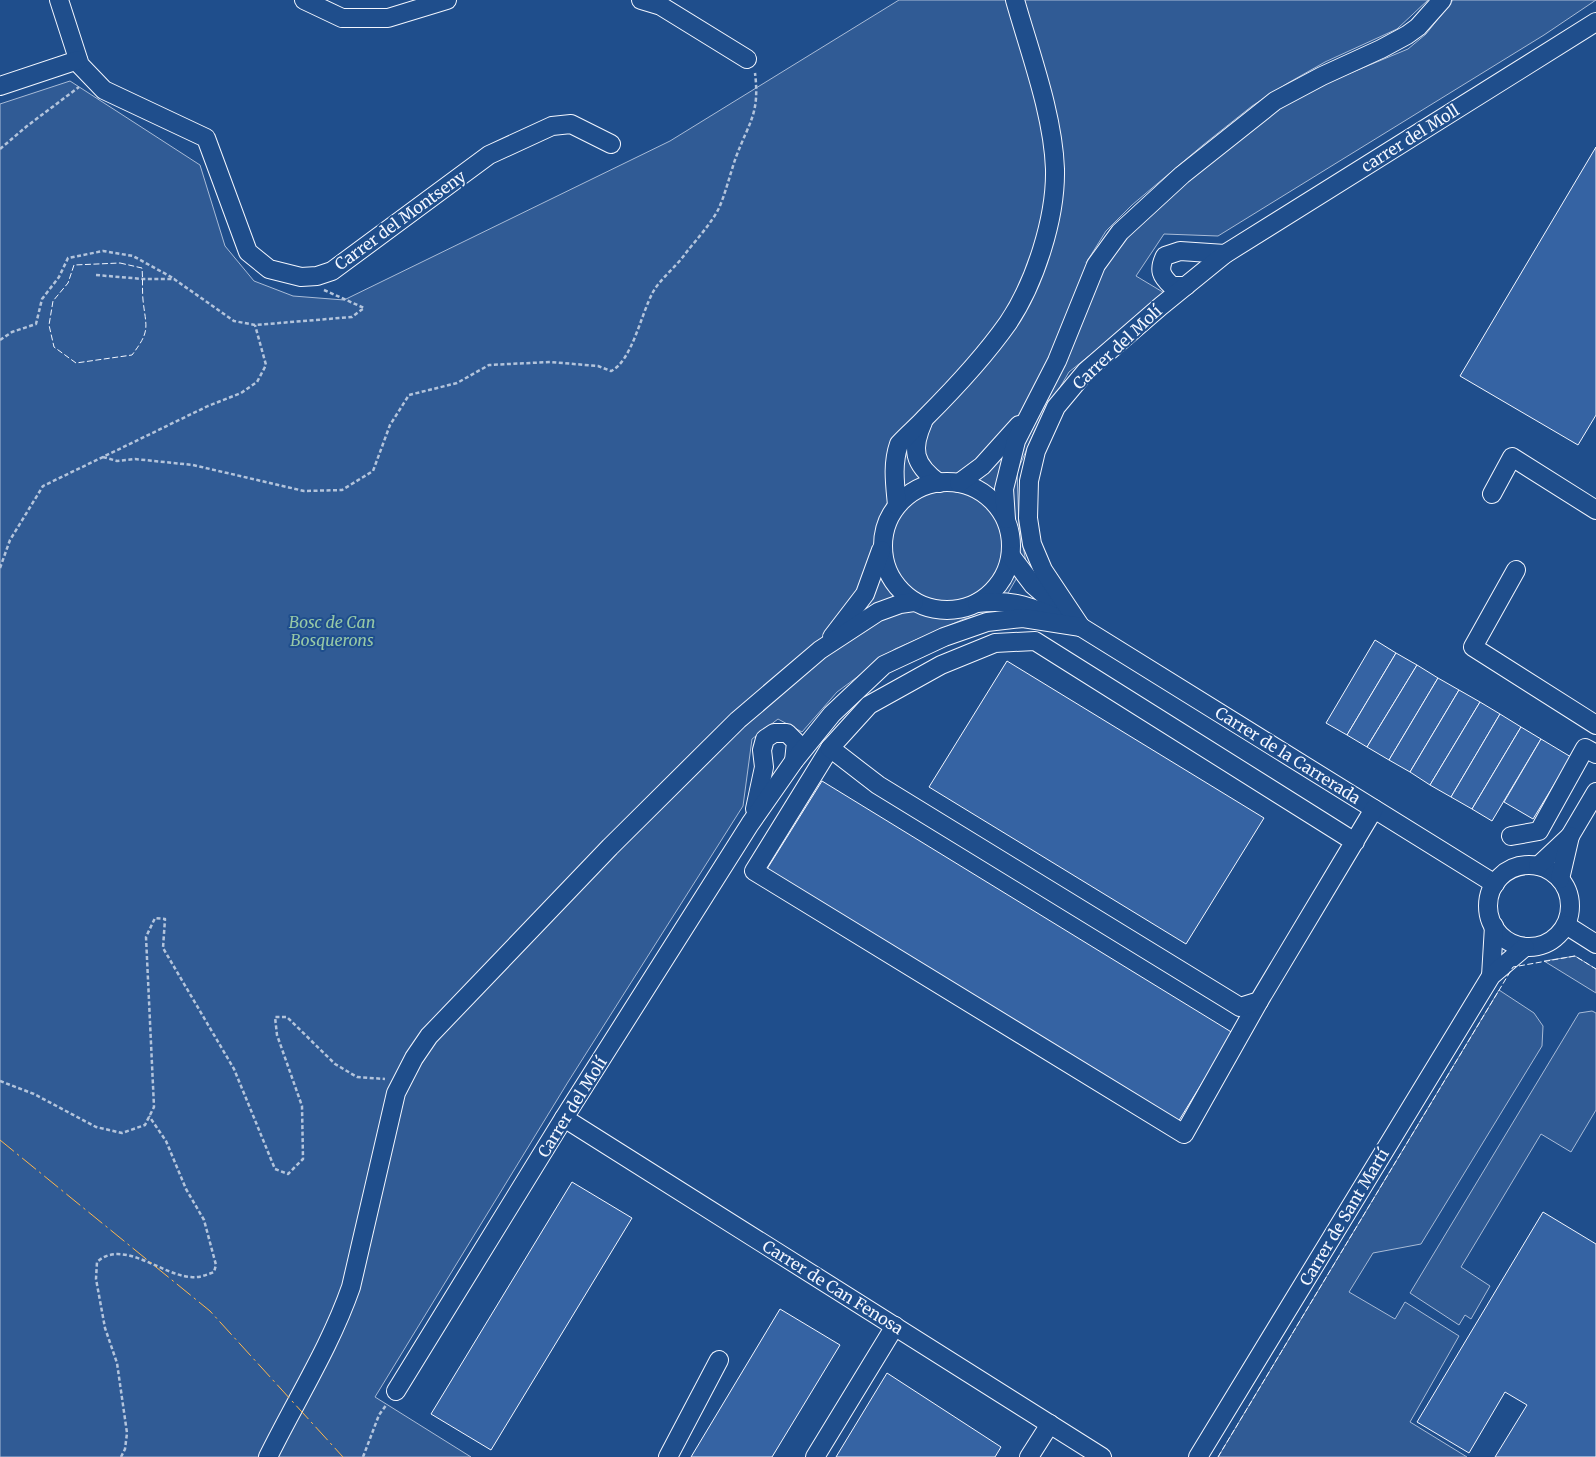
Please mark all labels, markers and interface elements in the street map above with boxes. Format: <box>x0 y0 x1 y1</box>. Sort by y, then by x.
street label: carrer del Moll <box>1357 100 1463 176</box>
street label: Carrer del Montseny <box>331 165 470 274</box>
street label: Carrer del Molí <box>1068 300 1166 393</box>
park label: Bosc de Can Bosquerons <box>289 612 375 650</box>
street label: Carrer de la Carrerada <box>1212 702 1365 808</box>
street label: Carrer del Molí <box>533 1052 611 1161</box>
street label: Carrer de Sant Martí <box>1295 1144 1393 1289</box>
street label: Carrer de Can Fenosa <box>759 1236 907 1339</box>

